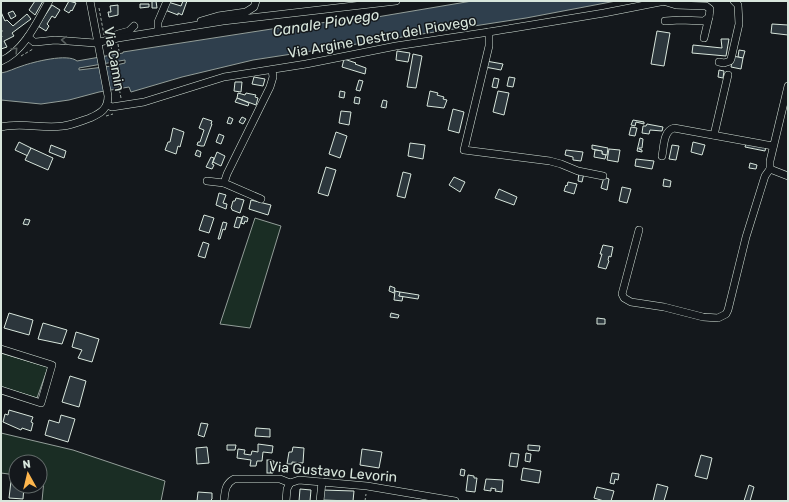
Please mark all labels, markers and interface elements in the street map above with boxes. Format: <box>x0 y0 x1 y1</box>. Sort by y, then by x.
water label: Canale Piovego <box>271 6 381 40</box>
street label: Via Argine Destro del Piovego <box>286 12 478 62</box>
street label: Via Camin <box>100 25 128 93</box>
one-way arrow <box>61 36 67 45</box>
one-way arrow <box>11 48 18 55</box>
north arrow <box>8 454 48 494</box>
text: N <box>22 458 32 472</box>
street label: Via Gustavo Levorin <box>268 458 398 486</box>

